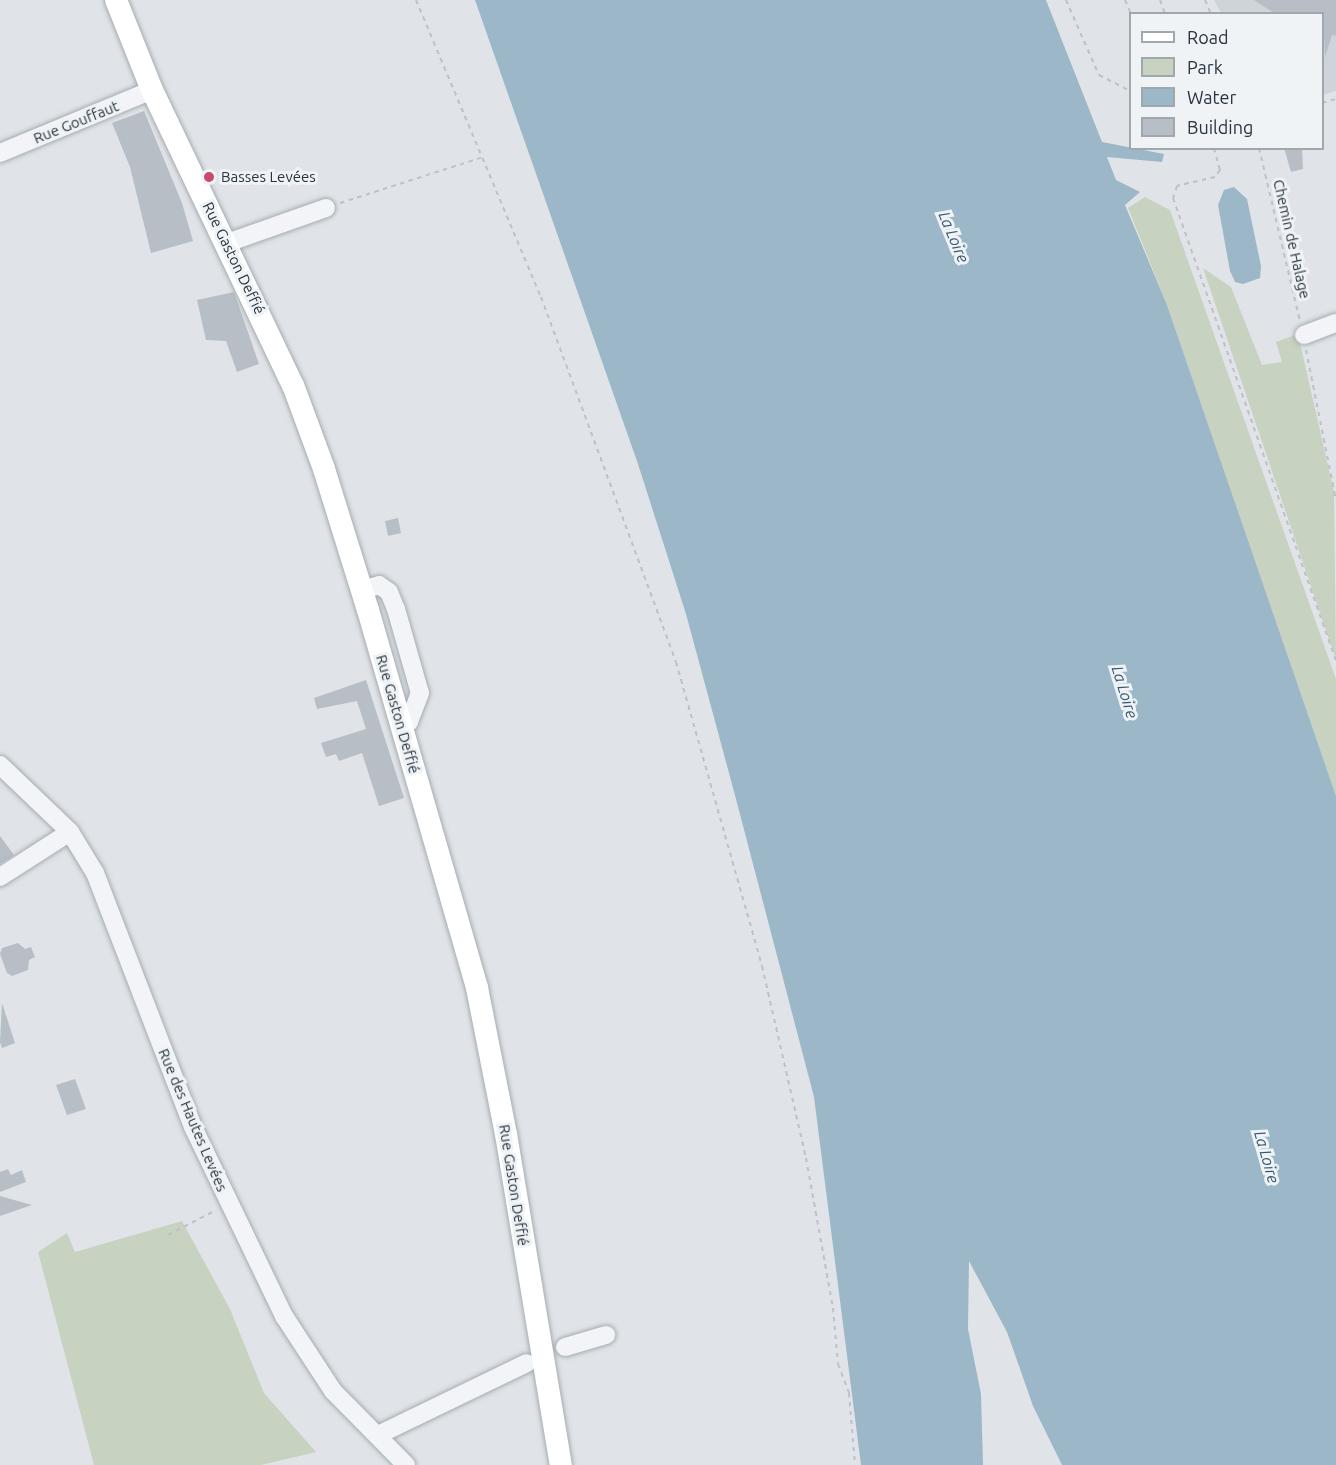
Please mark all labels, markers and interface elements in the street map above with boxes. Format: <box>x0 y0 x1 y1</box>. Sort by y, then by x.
legend <box>1129 12 1324 150</box>
text: Road <box>1187 27 1229 47</box>
text: Park <box>1187 57 1223 77</box>
text: Water <box>1187 87 1236 107</box>
street label: Rue Gouffaut <box>31 97 121 147</box>
text: Building <box>1187 117 1253 137</box>
place label: Basses Levées <box>221 168 316 186</box>
marker: Basses Levées <box>202 170 216 184</box>
street label: Chemin de Halage <box>1270 178 1314 300</box>
street label: Rue Gaston Deffié <box>199 199 269 317</box>
water label: La Loire <box>935 209 973 265</box>
street label: Rue Gaston Deffié <box>372 653 424 775</box>
water label: La Loire <box>1108 664 1142 720</box>
street label: Rue des Hautes Levées <box>155 1046 231 1194</box>
street label: Rue Gaston Deffié <box>496 1123 532 1247</box>
water label: La Loire <box>1250 1129 1284 1185</box>

